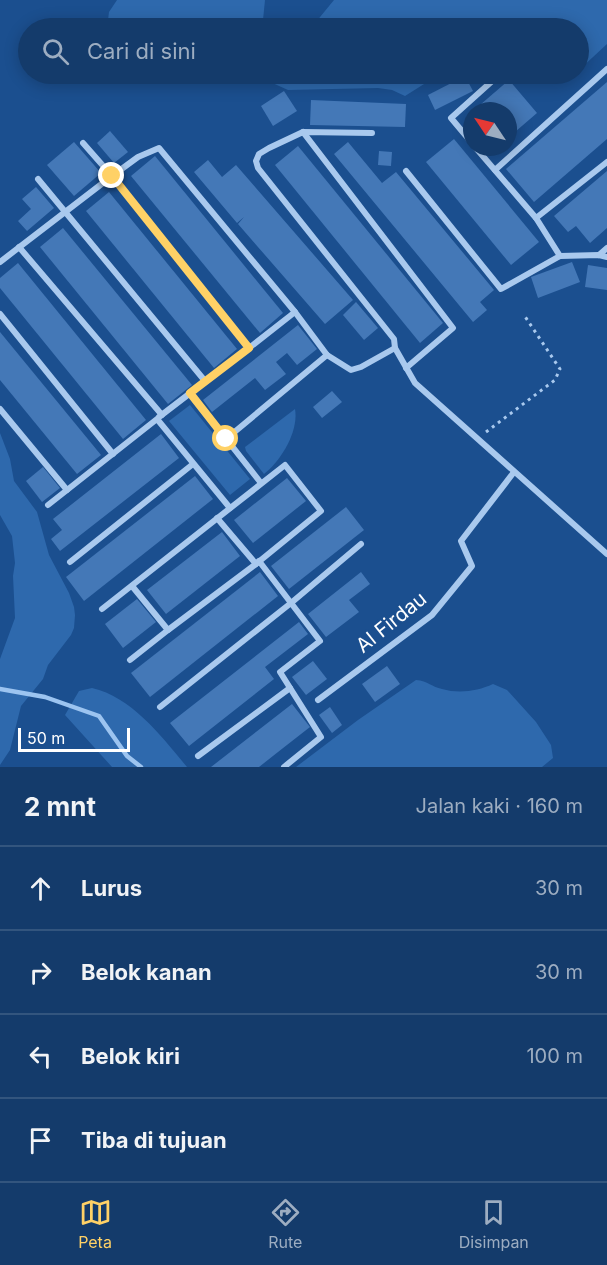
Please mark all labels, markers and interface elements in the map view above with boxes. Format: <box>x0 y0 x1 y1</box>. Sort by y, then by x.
search box <box>18 18 589 84</box>
icon: search <box>39 35 72 68</box>
text: Cari di sini <box>87 38 196 64</box>
north arrow <box>463 102 517 156</box>
route end <box>98 162 124 188</box>
route start <box>212 425 238 451</box>
street label: Al Firdau <box>351 586 431 658</box>
scale bar <box>18 725 130 752</box>
text: 50 m <box>27 728 65 748</box>
text: 2 mnt <box>24 791 96 822</box>
text: Jalan kaki · 160 m <box>416 794 583 818</box>
icon: ahead <box>24 872 57 905</box>
text: Lurus <box>81 875 142 901</box>
text: 30 m <box>535 876 583 900</box>
icon: right <box>24 956 57 989</box>
text: Belok kanan <box>81 959 212 985</box>
text: 30 m <box>535 960 583 984</box>
icon: left <box>24 1040 57 1073</box>
text: Belok kiri <box>81 1043 180 1069</box>
text: 100 m <box>526 1044 583 1068</box>
icon: arrive <box>24 1124 57 1157</box>
text: Tiba di tujuan <box>81 1127 227 1153</box>
tab: Peta <box>78 1196 112 1252</box>
tab: Rute <box>268 1196 302 1252</box>
tab: Disimpan <box>459 1196 529 1252</box>

